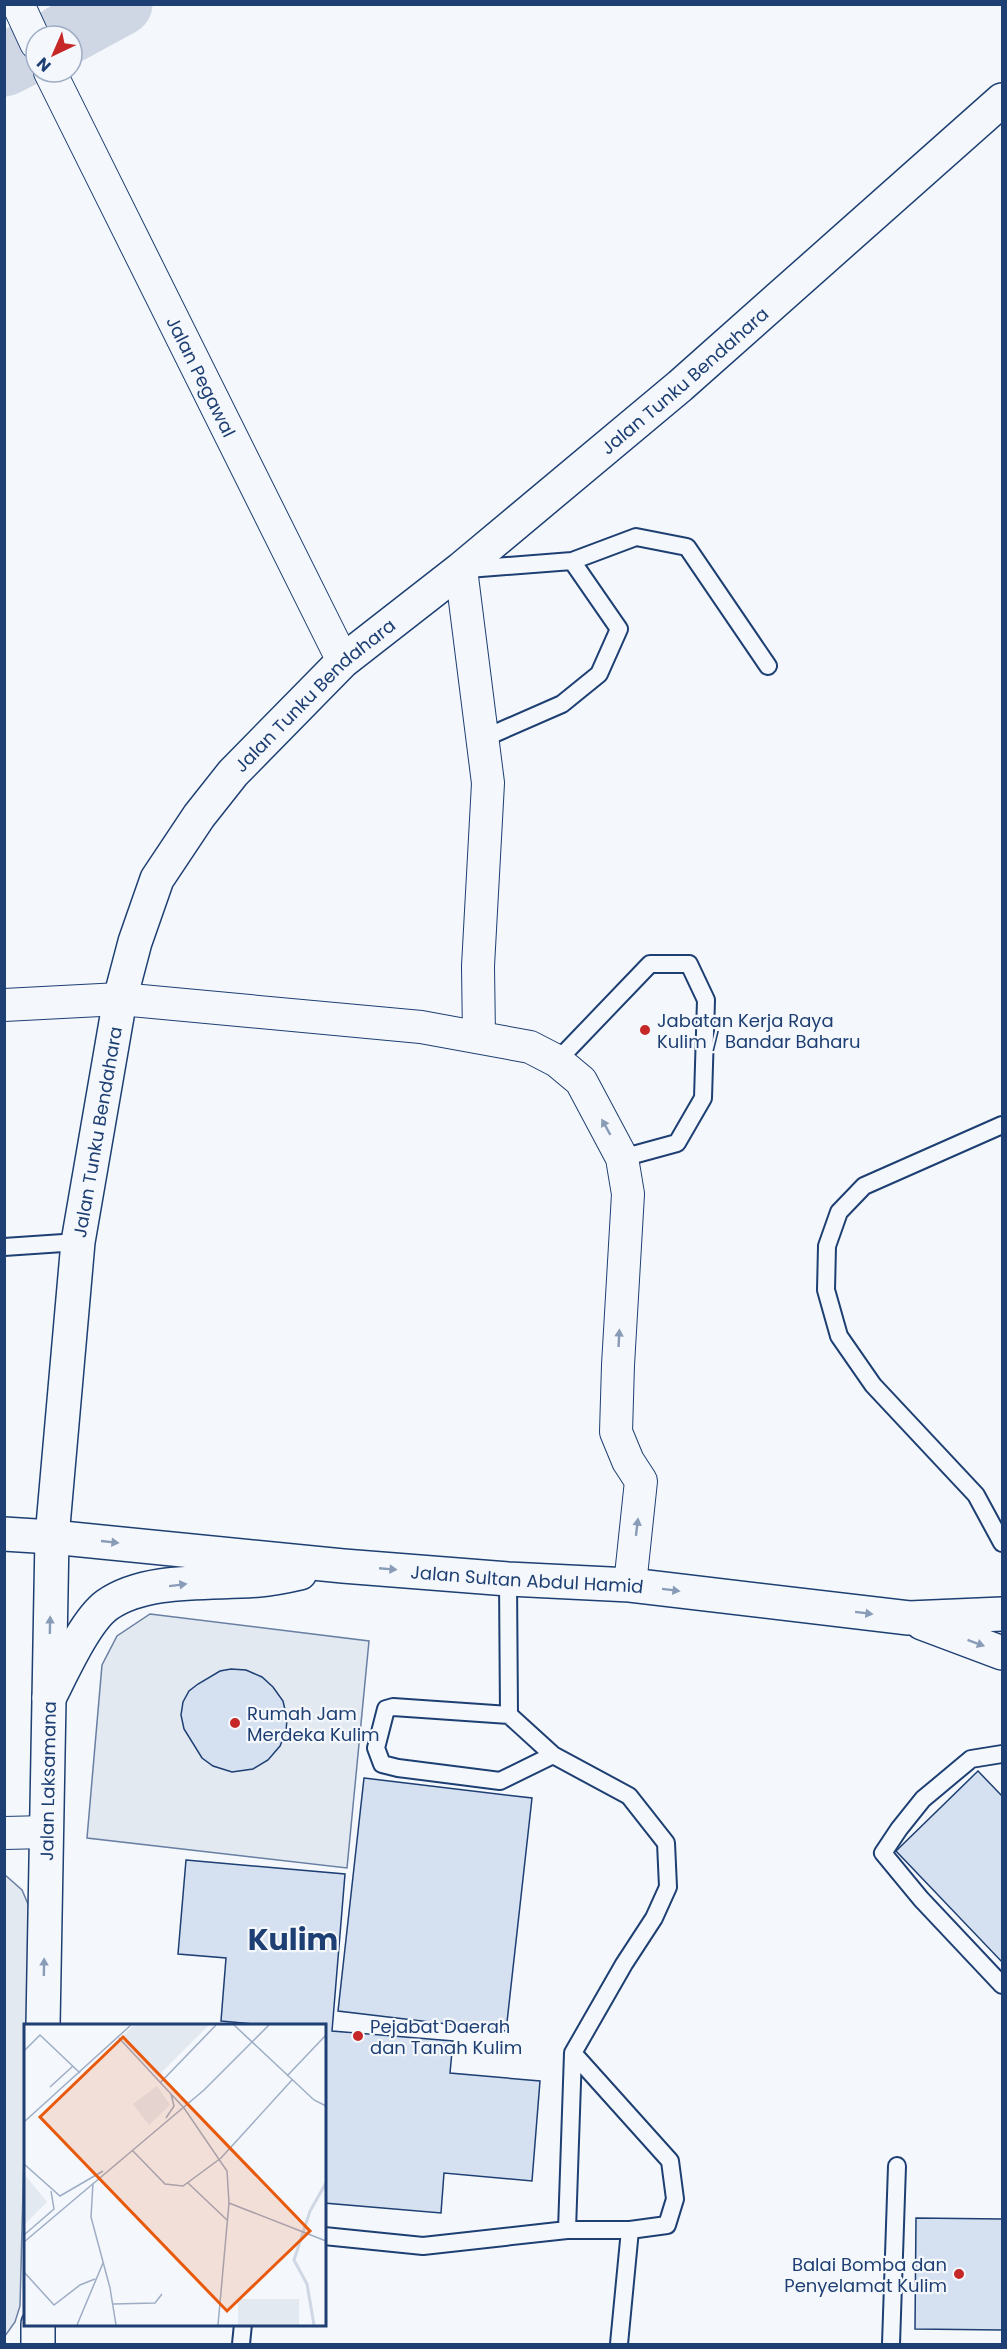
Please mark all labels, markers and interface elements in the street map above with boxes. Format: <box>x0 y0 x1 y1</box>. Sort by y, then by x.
north arrow <box>24 24 84 84</box>
text: N <box>32 52 56 77</box>
street label: Jalan Tunku Bendahara <box>595 301 773 460</box>
street label: Jalan Pegawal <box>161 312 242 441</box>
street label: Jalan Tunku Bendahara <box>228 612 400 777</box>
place label: Jabatan Kerja Raya Kulim / Bandar Baharu <box>657 1008 861 1054</box>
marker: Jabatan Kerja Raya Kulim / Bandar Baharu <box>638 1023 652 1037</box>
street label: Jalan Tunku Bendahara <box>67 1024 128 1239</box>
one-way arrow <box>601 1119 611 1136</box>
one-way arrow <box>615 1329 624 1348</box>
one-way arrow <box>632 1518 642 1537</box>
one-way arrow <box>100 1537 119 1547</box>
street label: Jalan Sultan Abdul Hamid <box>410 1559 645 1599</box>
one-way arrow <box>378 1564 397 1574</box>
one-way arrow <box>169 1580 188 1590</box>
one-way arrow <box>661 1585 680 1595</box>
one-way arrow <box>855 1608 874 1618</box>
one-way arrow <box>45 1615 55 1634</box>
one-way arrow <box>967 1638 985 1648</box>
street label: Jalan Laksamana <box>34 1701 61 1861</box>
place label: Rumah Jam Merdeka Kulim <box>247 1701 380 1747</box>
marker: Rumah Jam Merdeka Kulim <box>228 1716 242 1730</box>
district label: Kulim <box>248 1918 338 1961</box>
one-way arrow <box>40 1957 49 1976</box>
place label: Pejabat Daerah dan Tanah Kulim <box>370 2014 522 2060</box>
inset map <box>24 2024 326 2325</box>
marker: Pejabat Daerah dan Tanah Kulim <box>351 2029 365 2043</box>
place label: Balai Bomba dan Penyelamat Kulim <box>784 2252 947 2298</box>
marker: Balai Bomba dan Penyelamat Kulim <box>952 2267 966 2281</box>

